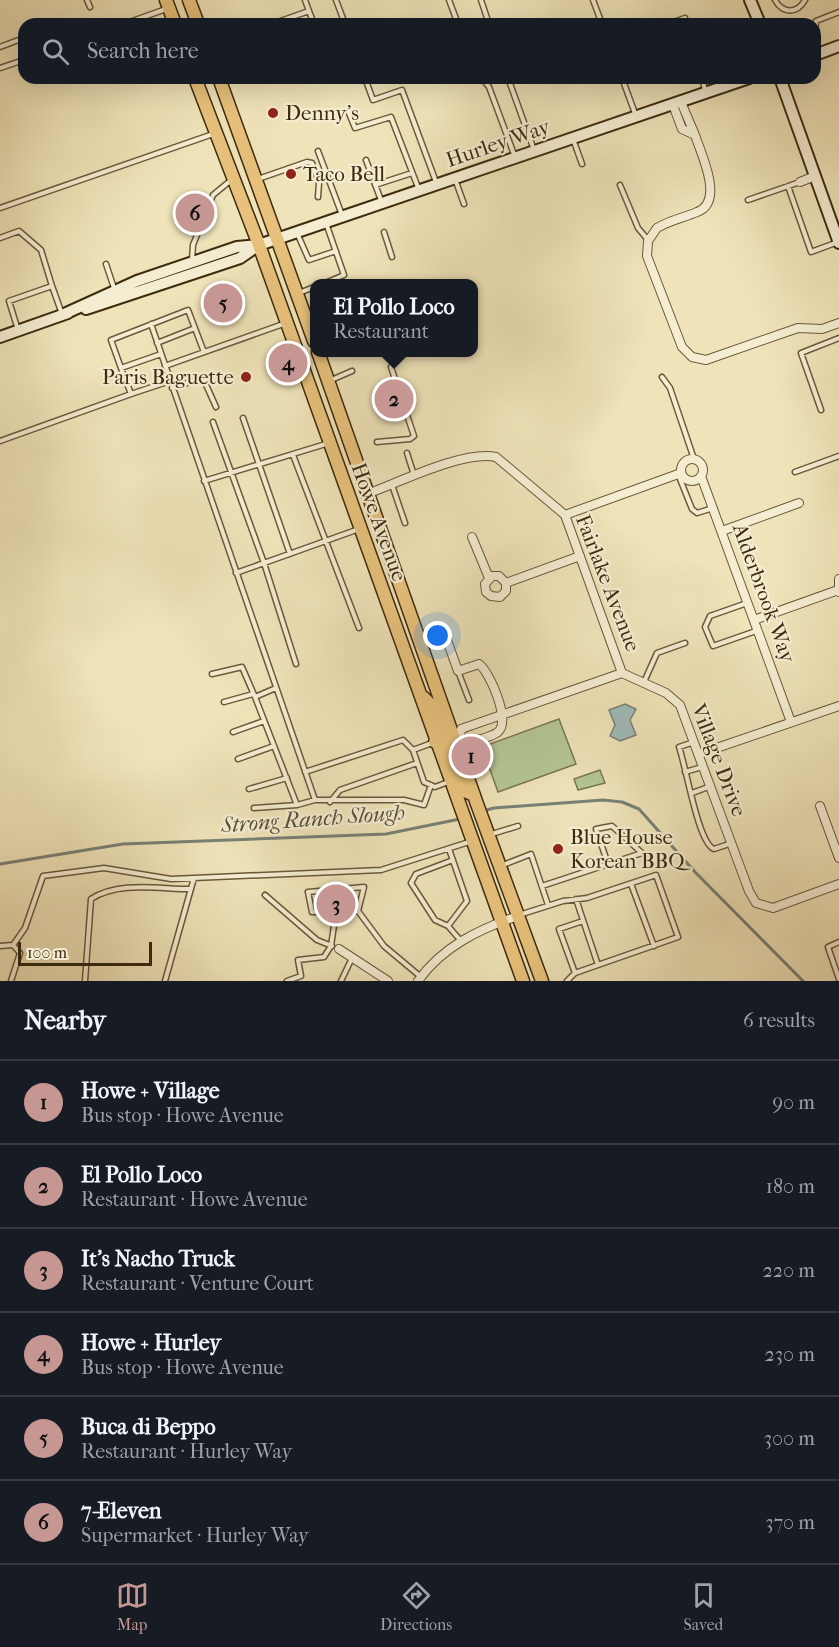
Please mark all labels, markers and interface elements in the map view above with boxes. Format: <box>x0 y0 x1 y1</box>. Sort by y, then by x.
search box <box>18 18 821 84</box>
icon: search <box>39 35 72 68</box>
text: Search here <box>87 38 199 64</box>
place label: Denny's <box>285 101 359 125</box>
marker: Denny's <box>266 106 280 120</box>
street label: Hurley Way <box>443 114 554 172</box>
place label: Taco Bell <box>303 162 385 186</box>
marker: Taco Bell <box>284 167 298 181</box>
pin: 6 <box>176 190 214 236</box>
popup <box>310 279 478 357</box>
pin: 5 <box>204 280 242 326</box>
text: El Pollo Loco <box>333 294 455 320</box>
text: Restaurant <box>333 320 429 343</box>
pin: 4 <box>268 340 308 386</box>
place label: Paris Baguette <box>102 365 234 389</box>
marker: Paris Baguette <box>239 370 253 384</box>
pin: 2 <box>374 376 414 422</box>
street label: Howe Avenue <box>346 459 412 585</box>
street label: Fairlake Avenue <box>571 511 645 655</box>
street label: Alderbrook Way <box>727 519 801 666</box>
your location <box>423 621 452 650</box>
street label: Village Drive <box>686 699 751 820</box>
pin: 1 <box>452 734 490 778</box>
water label: Strong Ranch Slough <box>219 800 406 838</box>
place label: Blue House Korean BBQ <box>570 825 691 873</box>
marker: Blue House Korean BBQ <box>551 842 565 856</box>
pin: 3 <box>316 882 356 926</box>
scale bar <box>18 939 152 966</box>
text: 100 m <box>27 943 67 962</box>
text: Nearby <box>24 1005 106 1036</box>
text: 6 results <box>743 1009 815 1032</box>
text: Howe + Village <box>81 1078 220 1104</box>
text: 1 <box>40 1091 47 1114</box>
text: 90 m <box>773 1091 815 1114</box>
text: Bus stop · Howe Avenue <box>81 1104 284 1127</box>
text: El Pollo Loco <box>81 1162 202 1188</box>
text: 2 <box>38 1175 49 1198</box>
text: 180 m <box>766 1175 815 1198</box>
text: Restaurant · Howe Avenue <box>81 1188 308 1211</box>
text: It's Nacho Truck <box>81 1246 235 1272</box>
text: 3 <box>39 1259 48 1282</box>
text: 220 m <box>762 1259 815 1282</box>
text: Restaurant · Venture Court <box>81 1272 314 1295</box>
text: Howe + Hurley <box>81 1330 221 1356</box>
text: 4 <box>38 1343 49 1366</box>
text: 230 m <box>765 1343 815 1366</box>
text: Bus stop · Howe Avenue <box>81 1356 284 1379</box>
text: Buca di Beppo <box>81 1414 216 1440</box>
text: 5 <box>39 1427 48 1450</box>
text: 300 m <box>764 1427 815 1450</box>
text: Restaurant · Hurley Way <box>81 1440 292 1463</box>
text: 7-Eleven <box>81 1498 162 1524</box>
text: 6 <box>38 1511 49 1534</box>
text: 370 m <box>765 1511 815 1534</box>
text: Supermarket · Hurley Way <box>81 1524 309 1547</box>
tab: Map <box>116 1579 149 1634</box>
tab: Directions <box>380 1579 452 1634</box>
tab: Saved <box>684 1579 723 1634</box>

